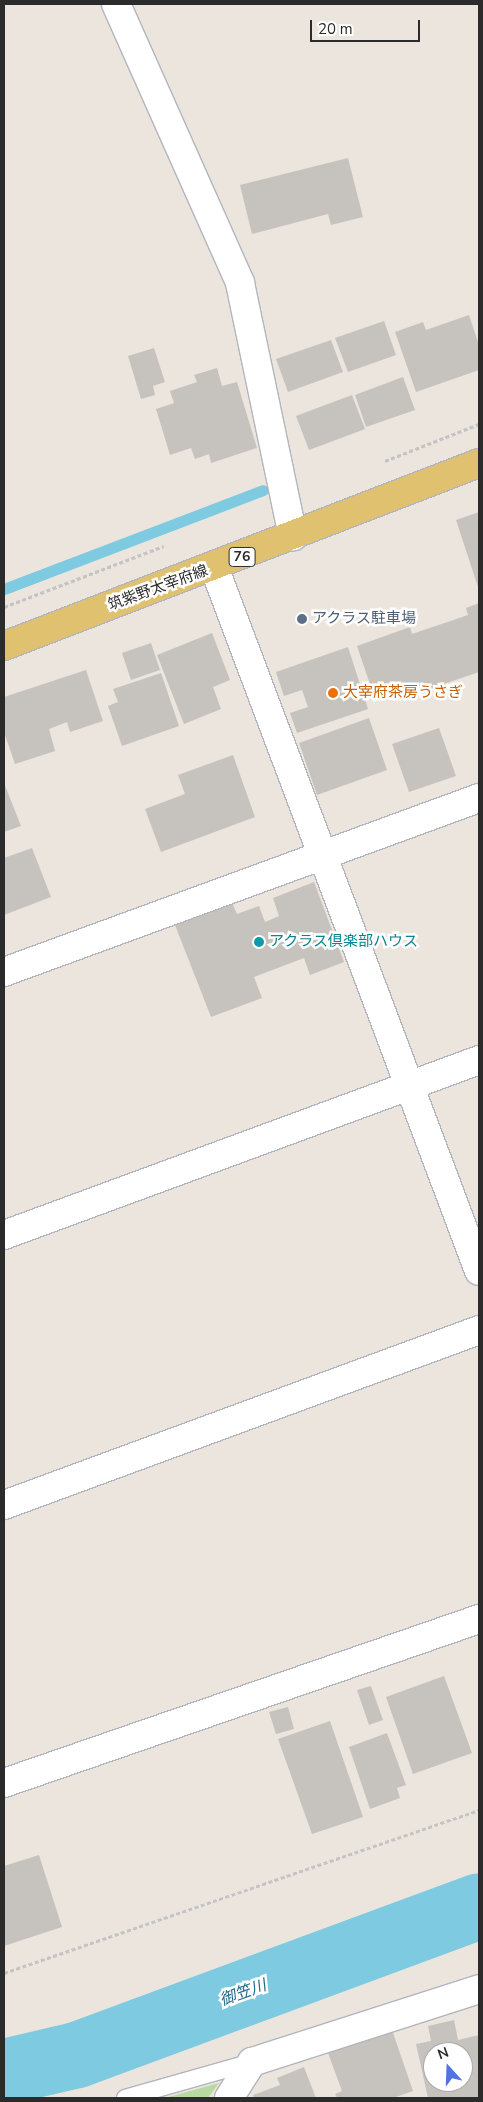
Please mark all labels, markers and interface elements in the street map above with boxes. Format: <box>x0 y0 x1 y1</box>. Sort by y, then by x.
scale bar <box>313 10 423 42</box>
text: 20 m <box>318 19 353 39</box>
road number: 76 <box>228 546 256 568</box>
street label: 筑紫野太宰府線 <box>106 562 210 614</box>
place label: アクラス駐車場 <box>312 610 417 628</box>
marker: アクラス駐車場 <box>296 613 308 625</box>
place label: 大宰府茶房うさぎ <box>343 684 463 702</box>
marker: 大宰府茶房うさぎ <box>327 687 339 699</box>
place label: アクラス倶楽部ハウス <box>269 933 419 951</box>
marker: アクラス倶楽部ハウス <box>253 936 265 948</box>
water label: 御笠川 <box>217 1976 269 2010</box>
north arrow <box>423 2042 473 2092</box>
text: N <box>435 2043 451 2064</box>

